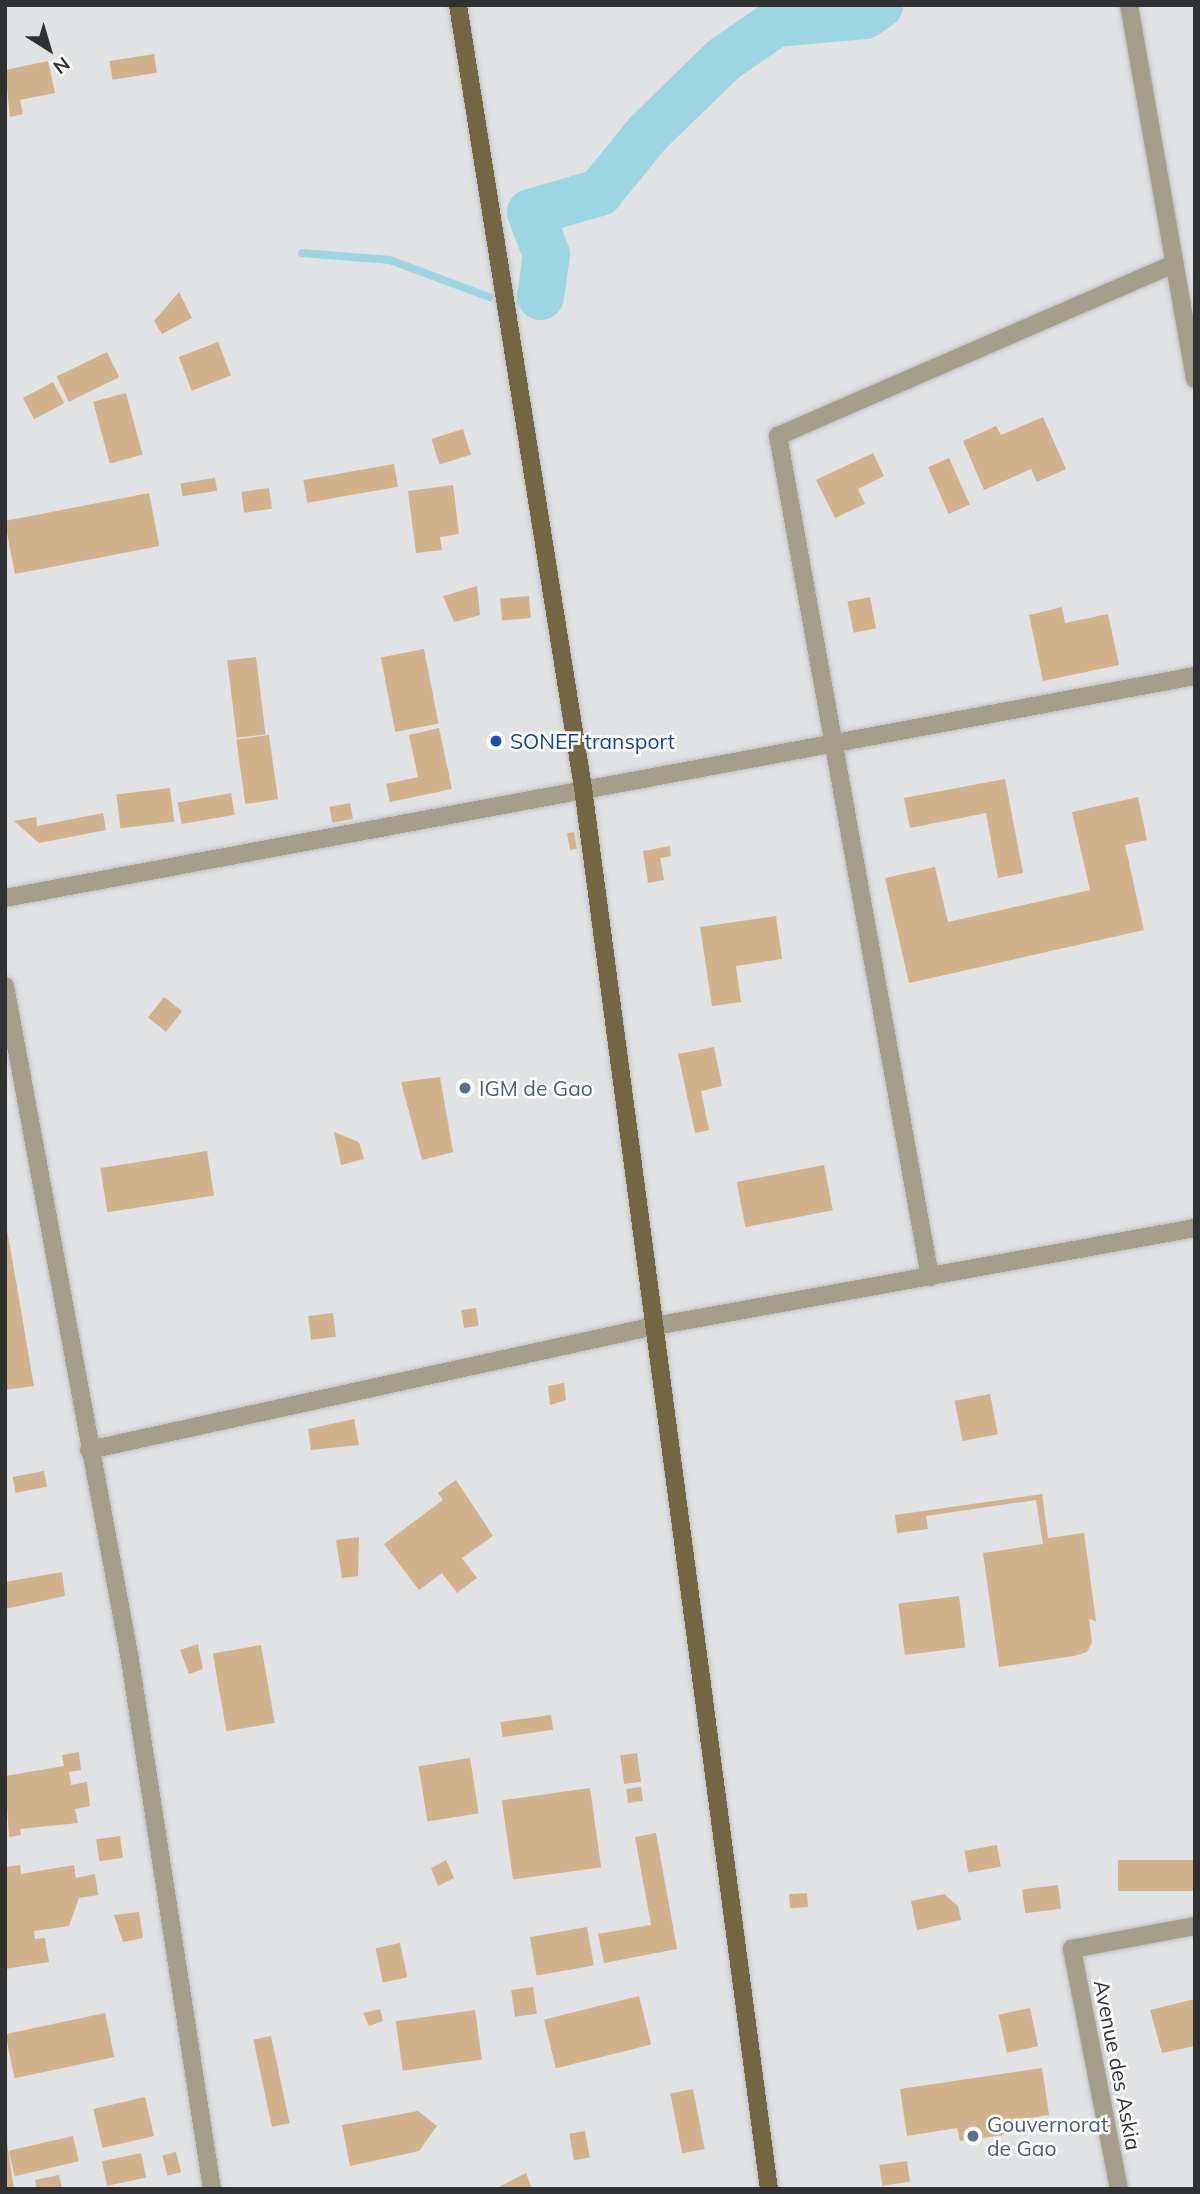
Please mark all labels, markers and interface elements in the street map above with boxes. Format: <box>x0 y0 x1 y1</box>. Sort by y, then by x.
north arrow <box>14 14 84 84</box>
text: N <box>49 52 75 80</box>
place label: SONEF transport <box>510 728 675 754</box>
marker: SONEF transport <box>488 733 504 749</box>
place label: IGM de Gao <box>479 1075 593 1101</box>
marker: IGM de Gao <box>457 1080 473 1096</box>
street label: Avenue des Askia <box>1089 1978 1147 2152</box>
place label: Gouvernorat de Gao <box>987 2111 1108 2161</box>
marker: Gouvernorat de Gao <box>965 2128 981 2144</box>

